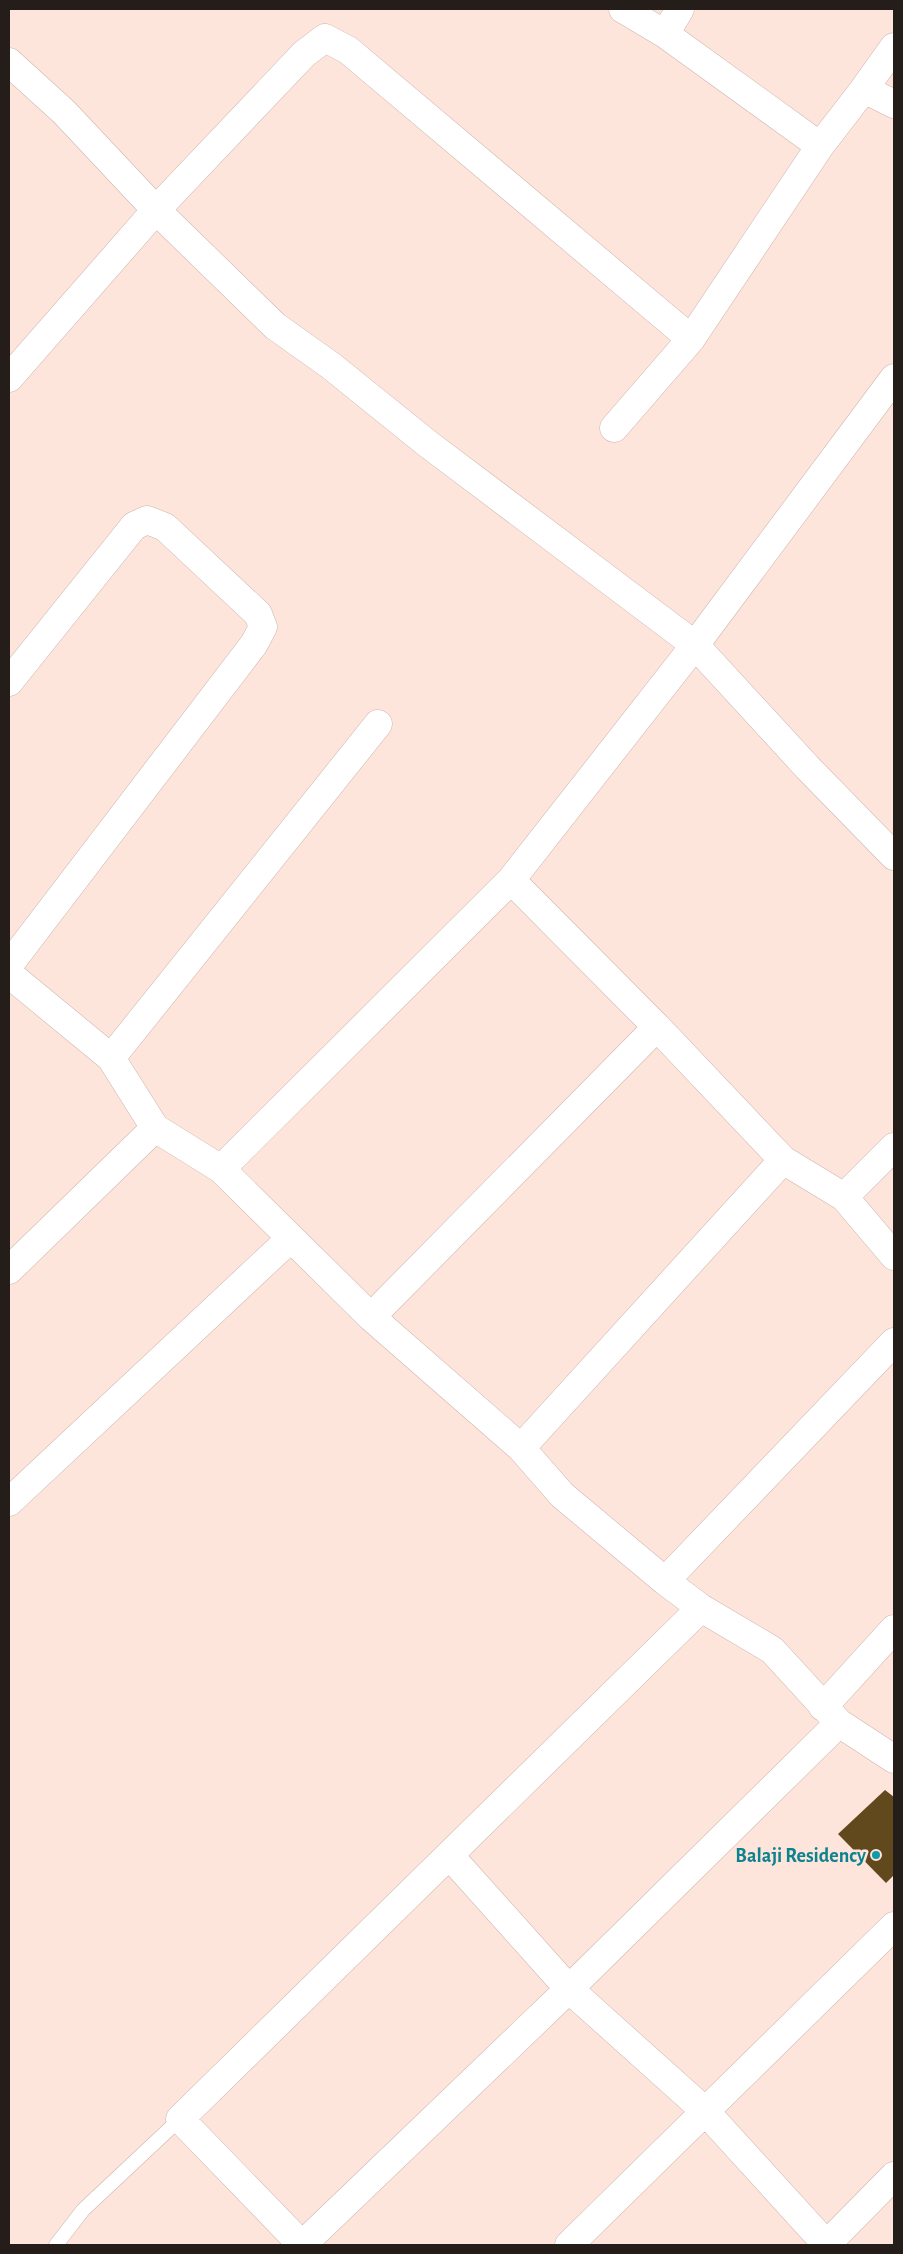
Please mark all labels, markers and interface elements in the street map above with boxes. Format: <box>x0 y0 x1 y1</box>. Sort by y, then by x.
place label: Balaji Residency <box>735 1846 866 1866</box>
marker: Balaji Residency <box>870 1849 882 1861</box>

